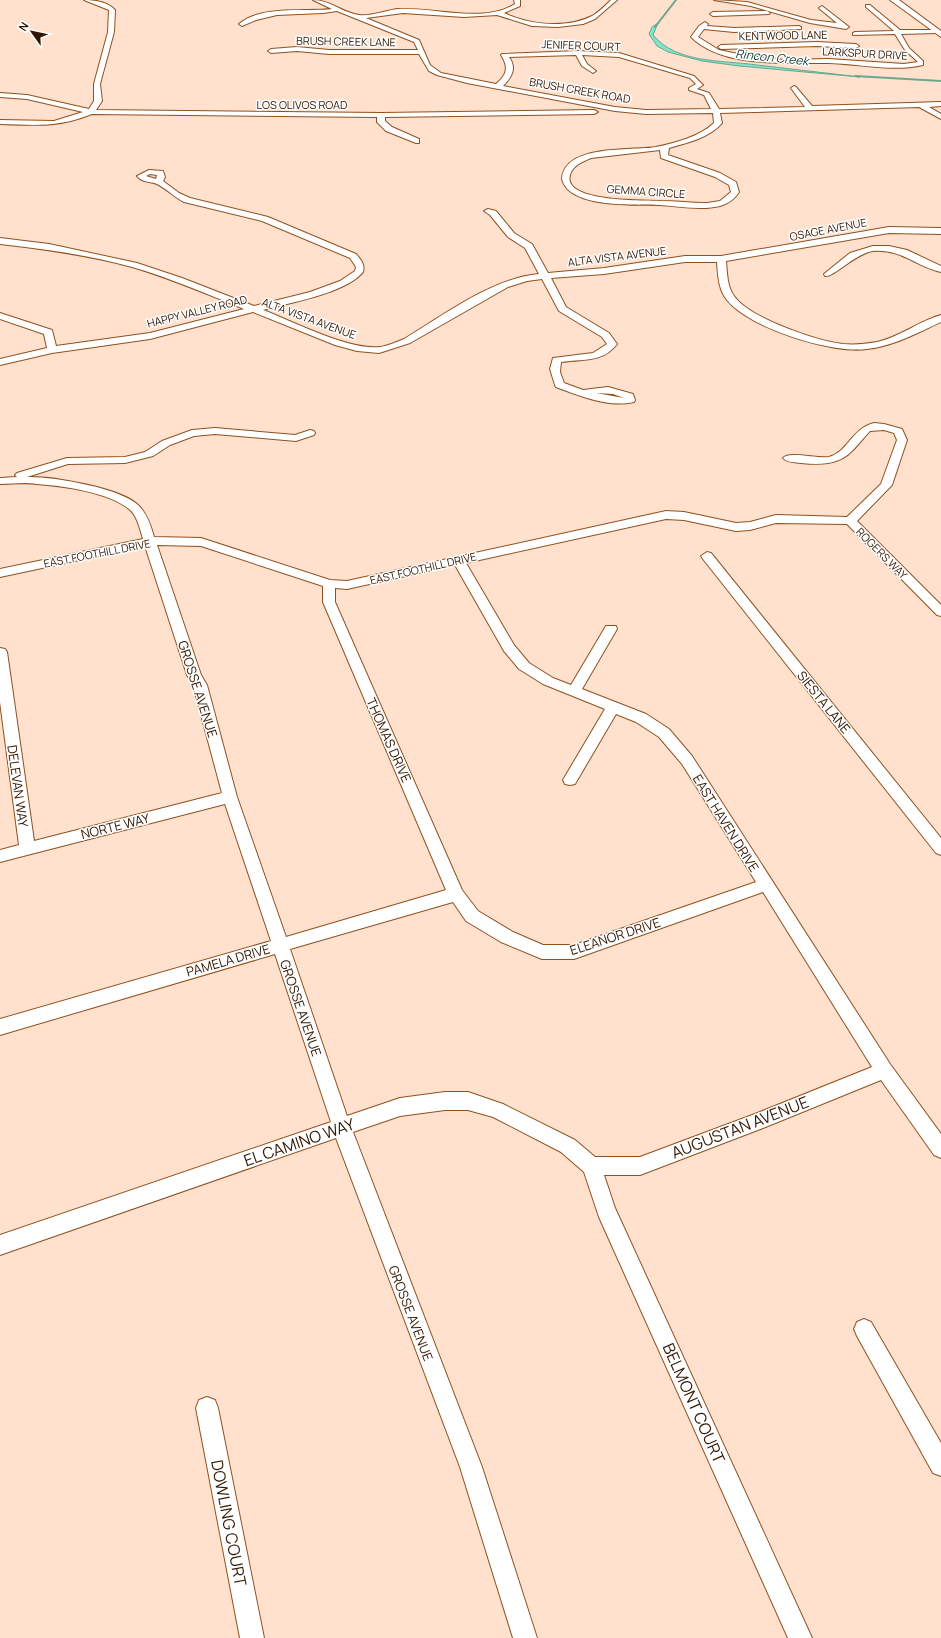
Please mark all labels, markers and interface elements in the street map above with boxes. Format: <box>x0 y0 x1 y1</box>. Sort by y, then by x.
north arrow <box>12 12 52 52</box>
text: N <box>15 19 32 34</box>
street label: KENTWOOD LANE <box>738 27 828 43</box>
street label: BRUSH CREEK LANE <box>296 33 396 49</box>
street label: JENIFER COURT <box>541 36 621 54</box>
street label: LARKSPUR DRIVE <box>822 43 908 63</box>
water label: Rincon Creek <box>735 45 811 69</box>
street label: BRUSH CREEK ROAD <box>528 74 632 106</box>
street label: LOS OLIVOS ROAD <box>257 97 347 112</box>
street label: GEMMA CIRCLE <box>606 181 686 201</box>
street label: OSAGE AVENUE <box>788 214 868 244</box>
street label: ALTA VISTA AVENUE <box>567 243 667 269</box>
street label: HAPPY VALLEY ROAD <box>145 291 249 331</box>
street label: ALTA VISTA AVENUE <box>260 294 358 342</box>
street label: ROGERS WAY <box>853 524 912 583</box>
street label: EAST FOOTHILL DRIVE <box>42 535 152 571</box>
street label: EAST FOOTHILL DRIVE <box>368 548 478 588</box>
street label: GROSSE AVENUE <box>174 638 222 740</box>
street label: SIESTA LANE <box>793 667 855 737</box>
street label: THOMAS DRIVE <box>362 695 416 785</box>
street label: DELEVAN WAY <box>3 744 33 829</box>
street label: EAST HAVEN DRIVE <box>689 771 763 875</box>
street label: NORTE WAY <box>79 809 152 843</box>
street label: ELEANOR DRIVE <box>568 913 662 959</box>
street label: PAMELA DRIVE <box>184 939 272 981</box>
street label: GROSSE AVENUE <box>276 957 326 1059</box>
street label: AUGUSTAN AVENUE <box>668 1091 812 1163</box>
street label: EL CAMINO WAY <box>241 1113 357 1171</box>
street label: GROSSE AVENUE <box>384 1263 438 1363</box>
street label: BELMONT COURT <box>658 1339 731 1467</box>
street label: DOWLING COURT <box>206 1458 252 1588</box>

